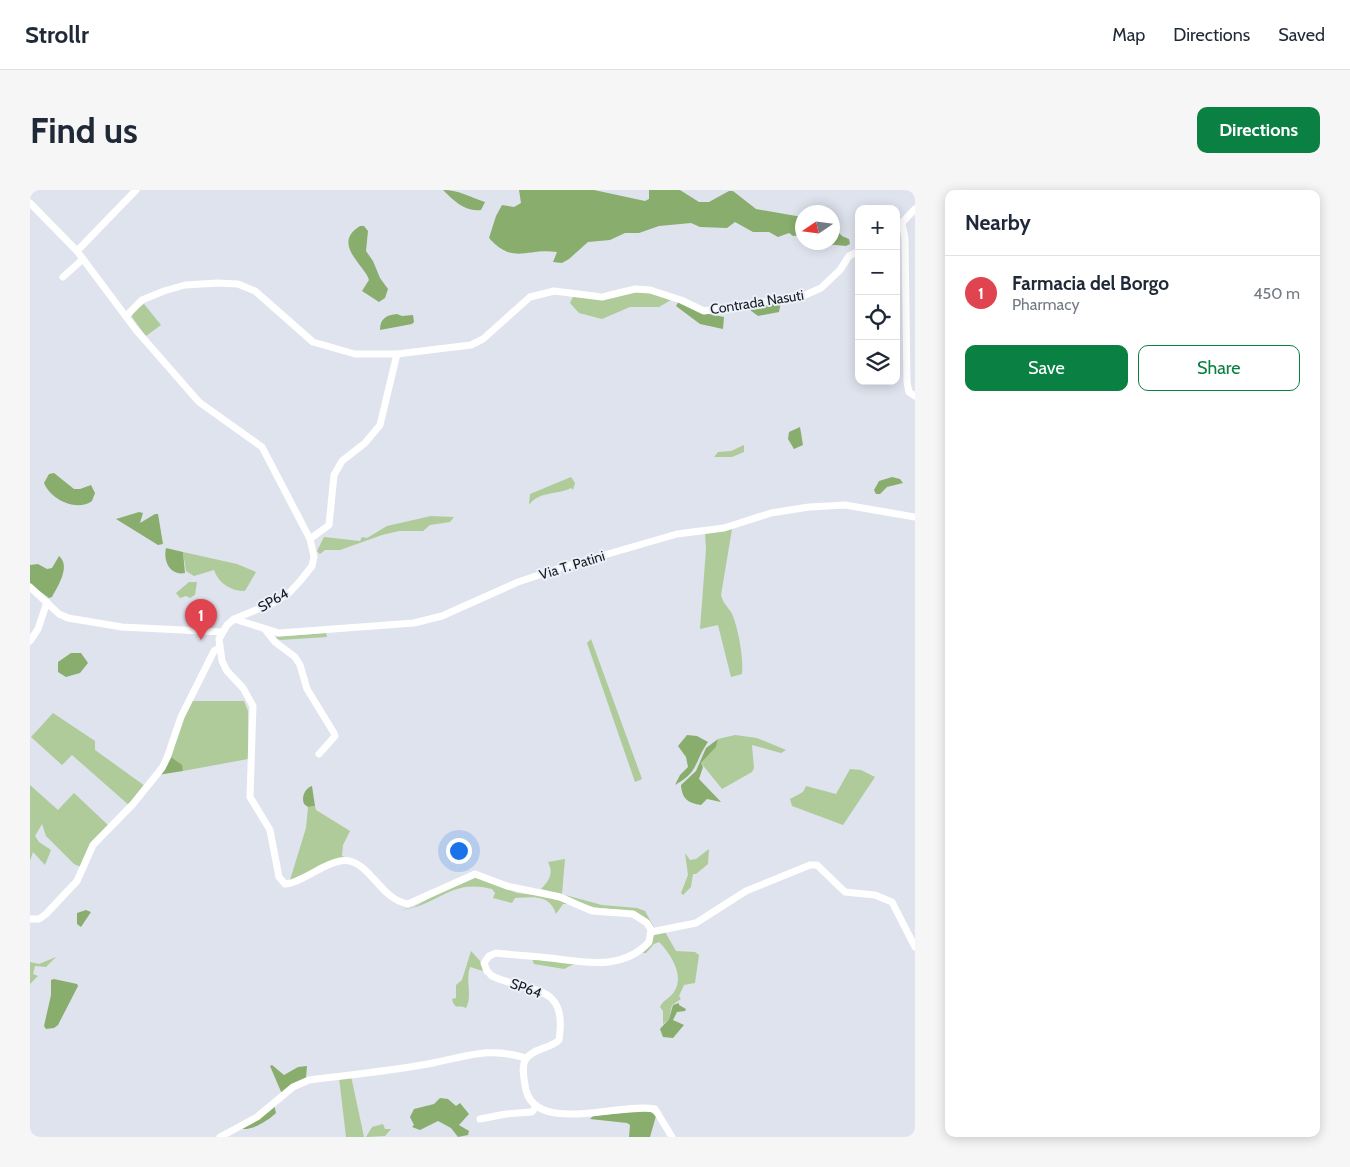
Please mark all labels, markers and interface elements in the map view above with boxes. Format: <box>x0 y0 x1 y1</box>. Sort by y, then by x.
text: Strollr <box>25 20 89 49</box>
text: Map <box>1112 24 1145 46</box>
text: Directions <box>1173 24 1250 46</box>
text: Saved <box>1278 24 1325 46</box>
button: Directions <box>1197 107 1320 153</box>
text: Find us <box>30 109 138 152</box>
north arrow <box>795 205 840 250</box>
map controls <box>855 205 900 385</box>
button: + <box>855 205 900 250</box>
text: Nearby <box>965 210 1031 235</box>
button: − <box>855 250 900 295</box>
text: Farmacia del Borgo <box>1012 272 1169 295</box>
text: 1 <box>978 284 984 303</box>
text: 450 m <box>1253 284 1300 303</box>
street label: Contrada Nasuti <box>709 286 805 318</box>
button: locate <box>855 295 900 340</box>
text: Pharmacy <box>1012 295 1080 314</box>
button: layers <box>855 340 900 385</box>
button: Save <box>965 345 1128 391</box>
button: Share <box>1138 345 1300 391</box>
street label: Via T. Patini <box>537 546 607 584</box>
street label: SP64 <box>255 584 291 616</box>
pin: 1 <box>185 599 217 640</box>
your location <box>446 838 472 864</box>
street label: SP64 <box>508 974 544 1002</box>

